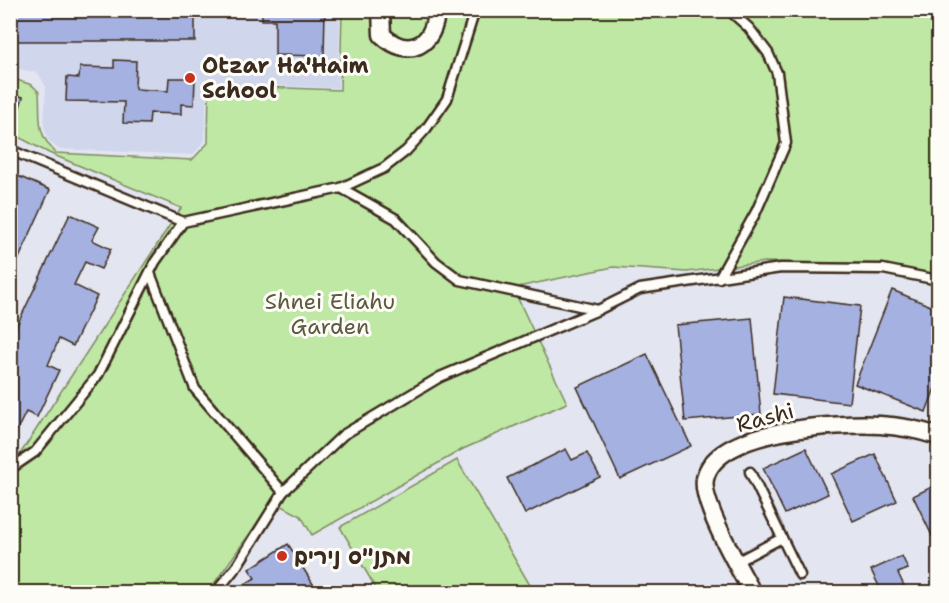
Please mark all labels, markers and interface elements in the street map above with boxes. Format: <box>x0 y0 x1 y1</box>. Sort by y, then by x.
place label: Otzar Ha'Haim School <box>202 51 369 105</box>
marker: Otzar Ha'Haim School <box>183 71 197 85</box>
park label: Shnei Eliahu Garden <box>265 287 395 341</box>
street label: Rashi <box>733 396 797 439</box>
place label: מתנ"ס נירים <box>294 542 411 571</box>
marker: מתנ"ס נירים <box>275 549 289 563</box>

